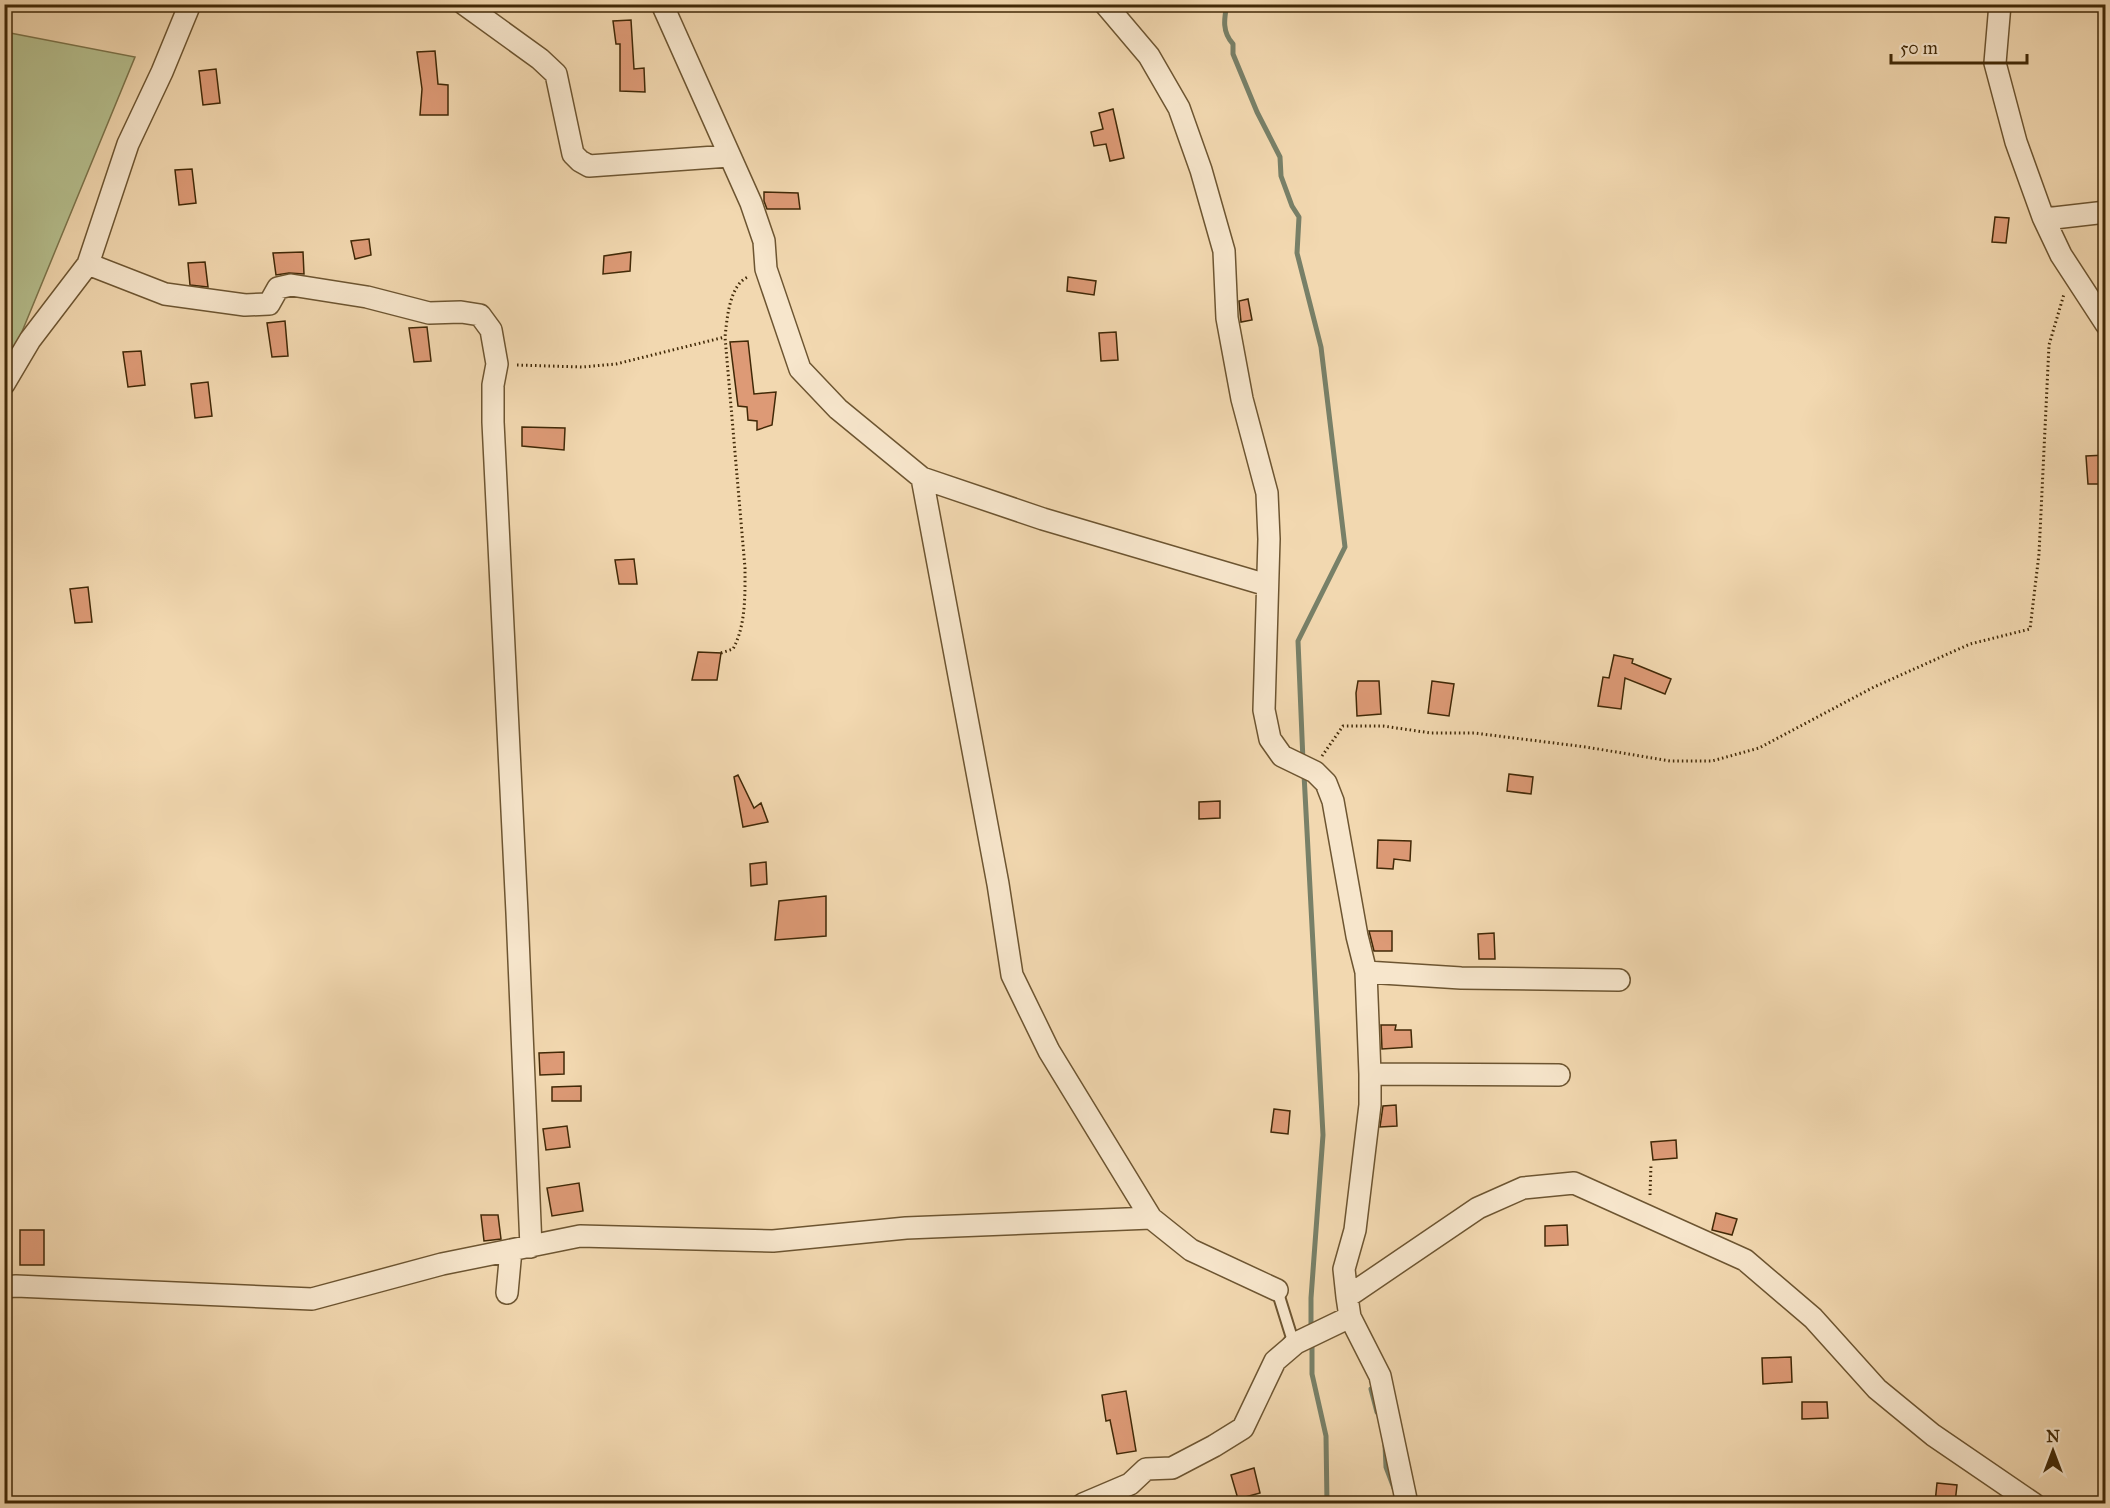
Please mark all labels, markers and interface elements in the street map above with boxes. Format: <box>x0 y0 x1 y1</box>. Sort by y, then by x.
scale bar <box>1891 27 2028 65</box>
text: 50 m <box>1900 37 1938 59</box>
north arrow <box>2023 1421 2083 1481</box>
text: N <box>2046 1427 2060 1446</box>

